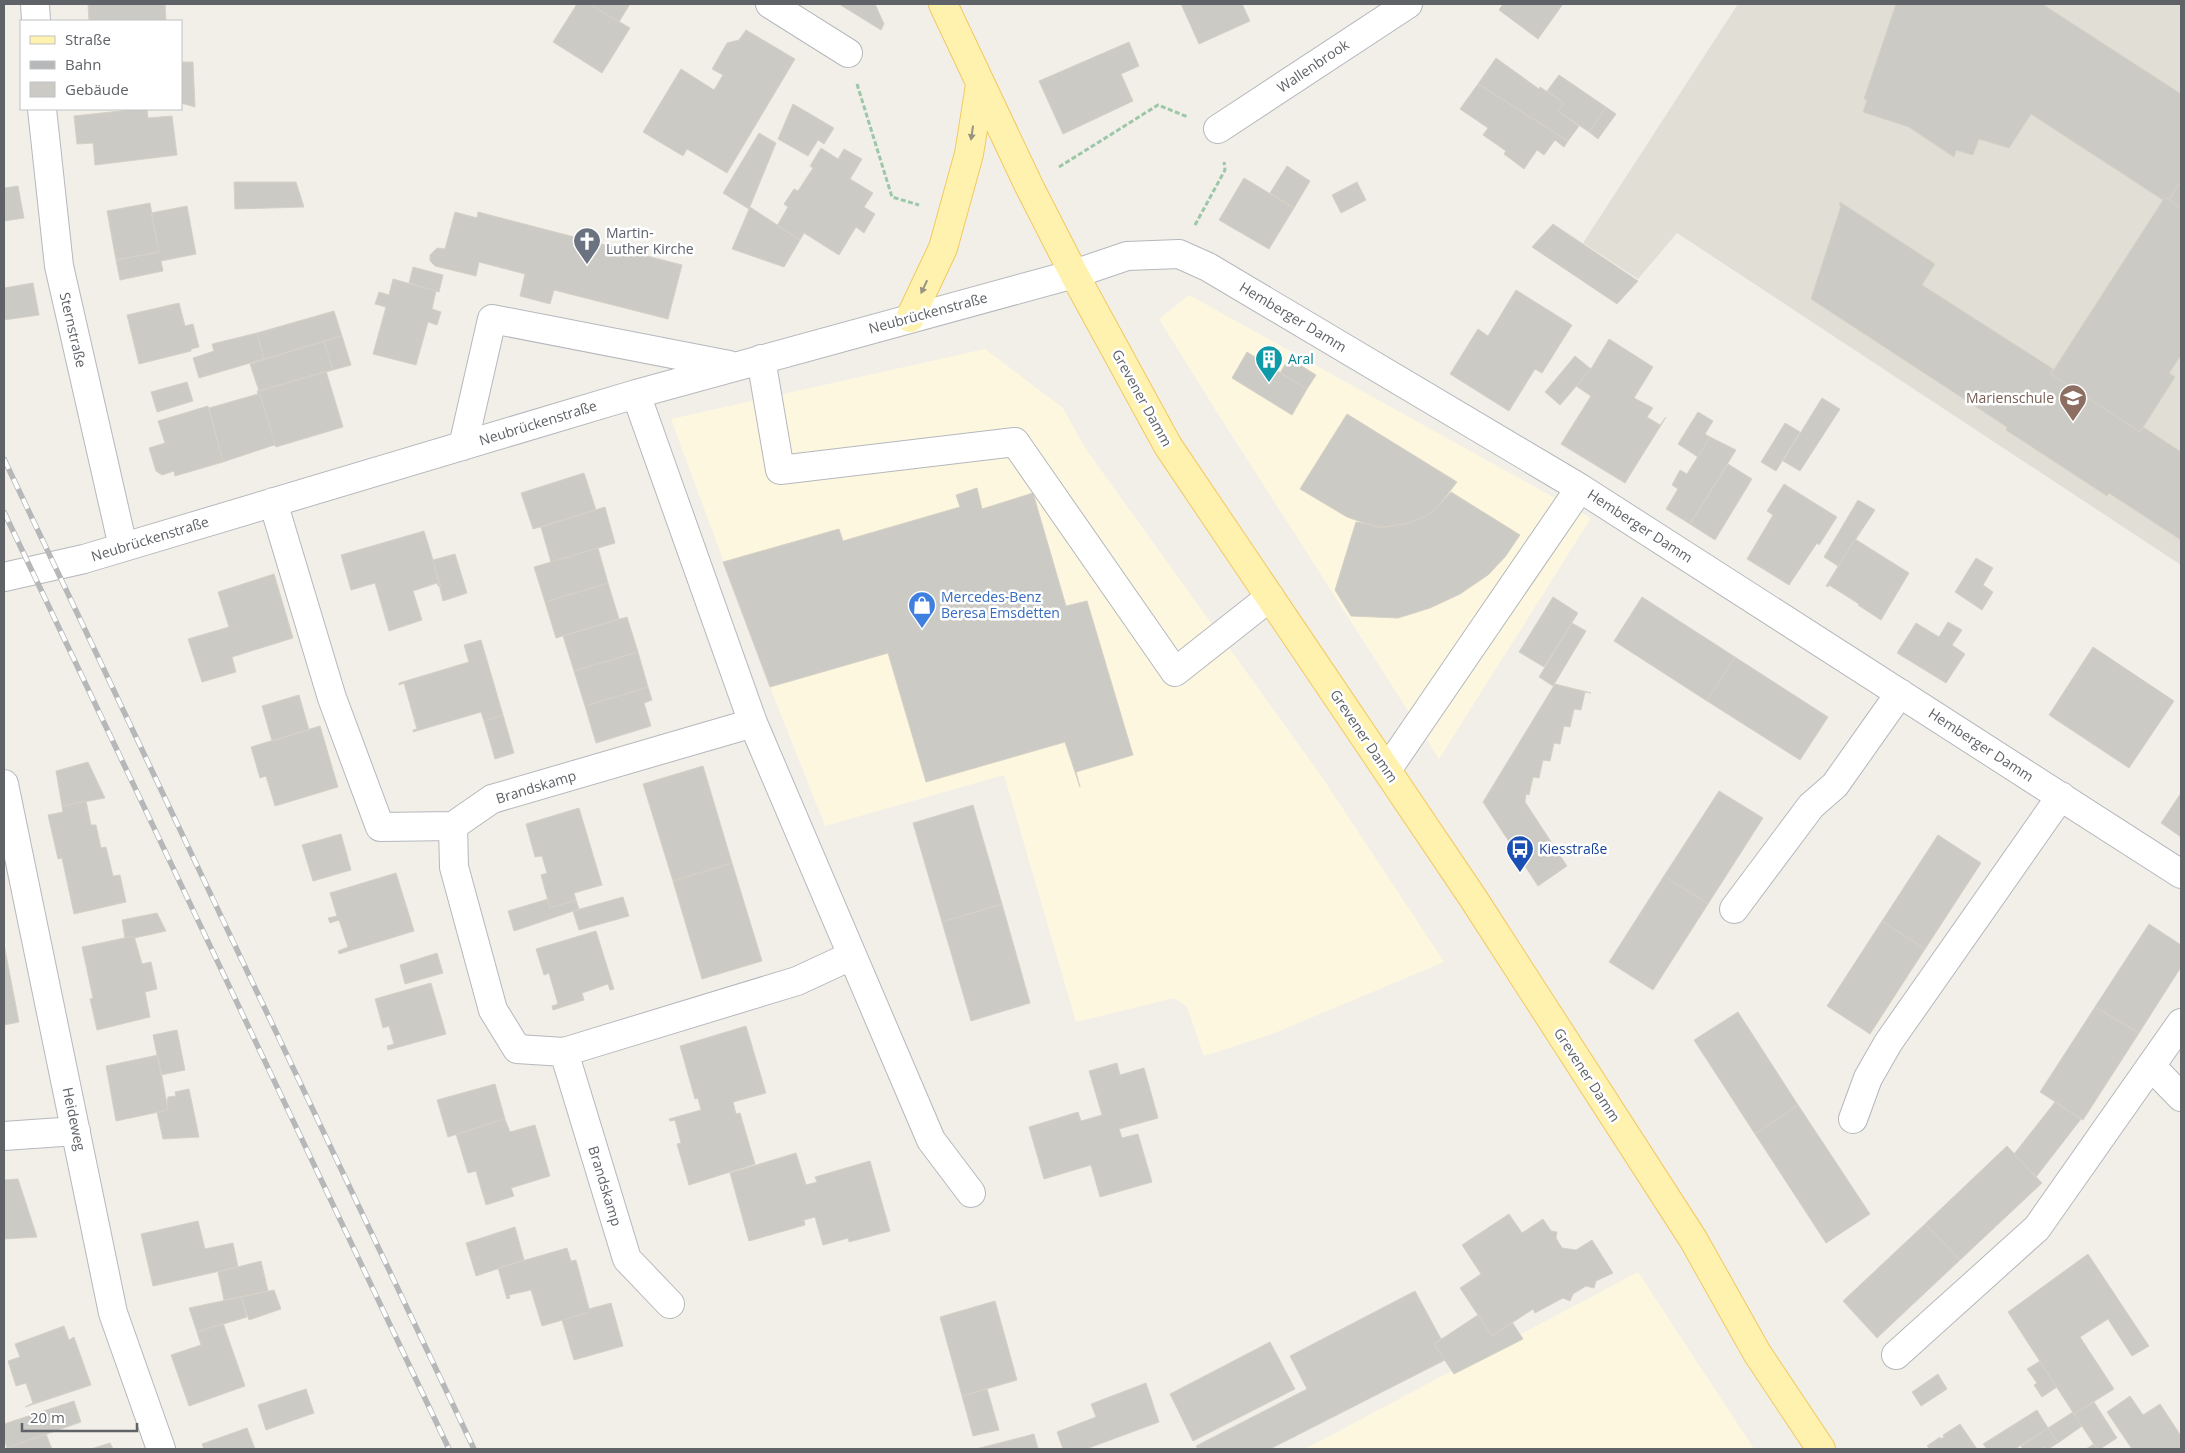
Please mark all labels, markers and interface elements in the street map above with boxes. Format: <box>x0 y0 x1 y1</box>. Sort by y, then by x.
legend <box>20 20 182 110</box>
text: Straße <box>65 29 111 49</box>
street label: Wallenbrook <box>1273 34 1353 97</box>
text: Bahn <box>65 54 101 74</box>
text: Gebäude <box>65 79 129 99</box>
one-way arrow <box>968 125 976 141</box>
place label: Martin- Luther Kirche <box>606 223 694 258</box>
church icon: Martin- Luther Kirche <box>572 226 602 265</box>
street label: Hemberger Damm <box>1236 277 1350 356</box>
one-way arrow <box>920 280 929 295</box>
street label: Neubrückenstraße <box>866 288 989 337</box>
street label: Sternstraße <box>56 290 91 369</box>
building icon: Aral <box>1254 344 1284 383</box>
street label: Grevener Damm <box>1108 346 1177 450</box>
place label: Aral <box>1288 349 1314 368</box>
school or university icon: Marienschule <box>2058 383 2088 422</box>
place label: Marienschule <box>1966 388 2054 407</box>
street label: Neubrückenstraße <box>477 396 599 449</box>
street label: Hemberger Damm <box>1584 484 1697 567</box>
street label: Neubrückenstraße <box>89 512 211 565</box>
place label: Mercedes-Benz Beresa Emsdetten <box>941 587 1060 622</box>
shop icon: Mercedes-Benz Beresa Emsdetten <box>907 590 937 629</box>
street label: Grevener Damm <box>1326 686 1403 786</box>
street label: Hemberger Damm <box>1925 703 2038 786</box>
street label: Brandskamp <box>493 765 578 808</box>
bus stop icon: Kiesstraße <box>1505 834 1535 873</box>
place label: Kiesstraße <box>1539 839 1608 858</box>
street label: Grevener Damm <box>1550 1024 1625 1125</box>
street label: Heideweg <box>58 1085 91 1153</box>
street label: Brandskamp <box>584 1143 627 1228</box>
scale bar <box>22 1400 138 1432</box>
text: 20 m <box>30 1407 65 1427</box>

